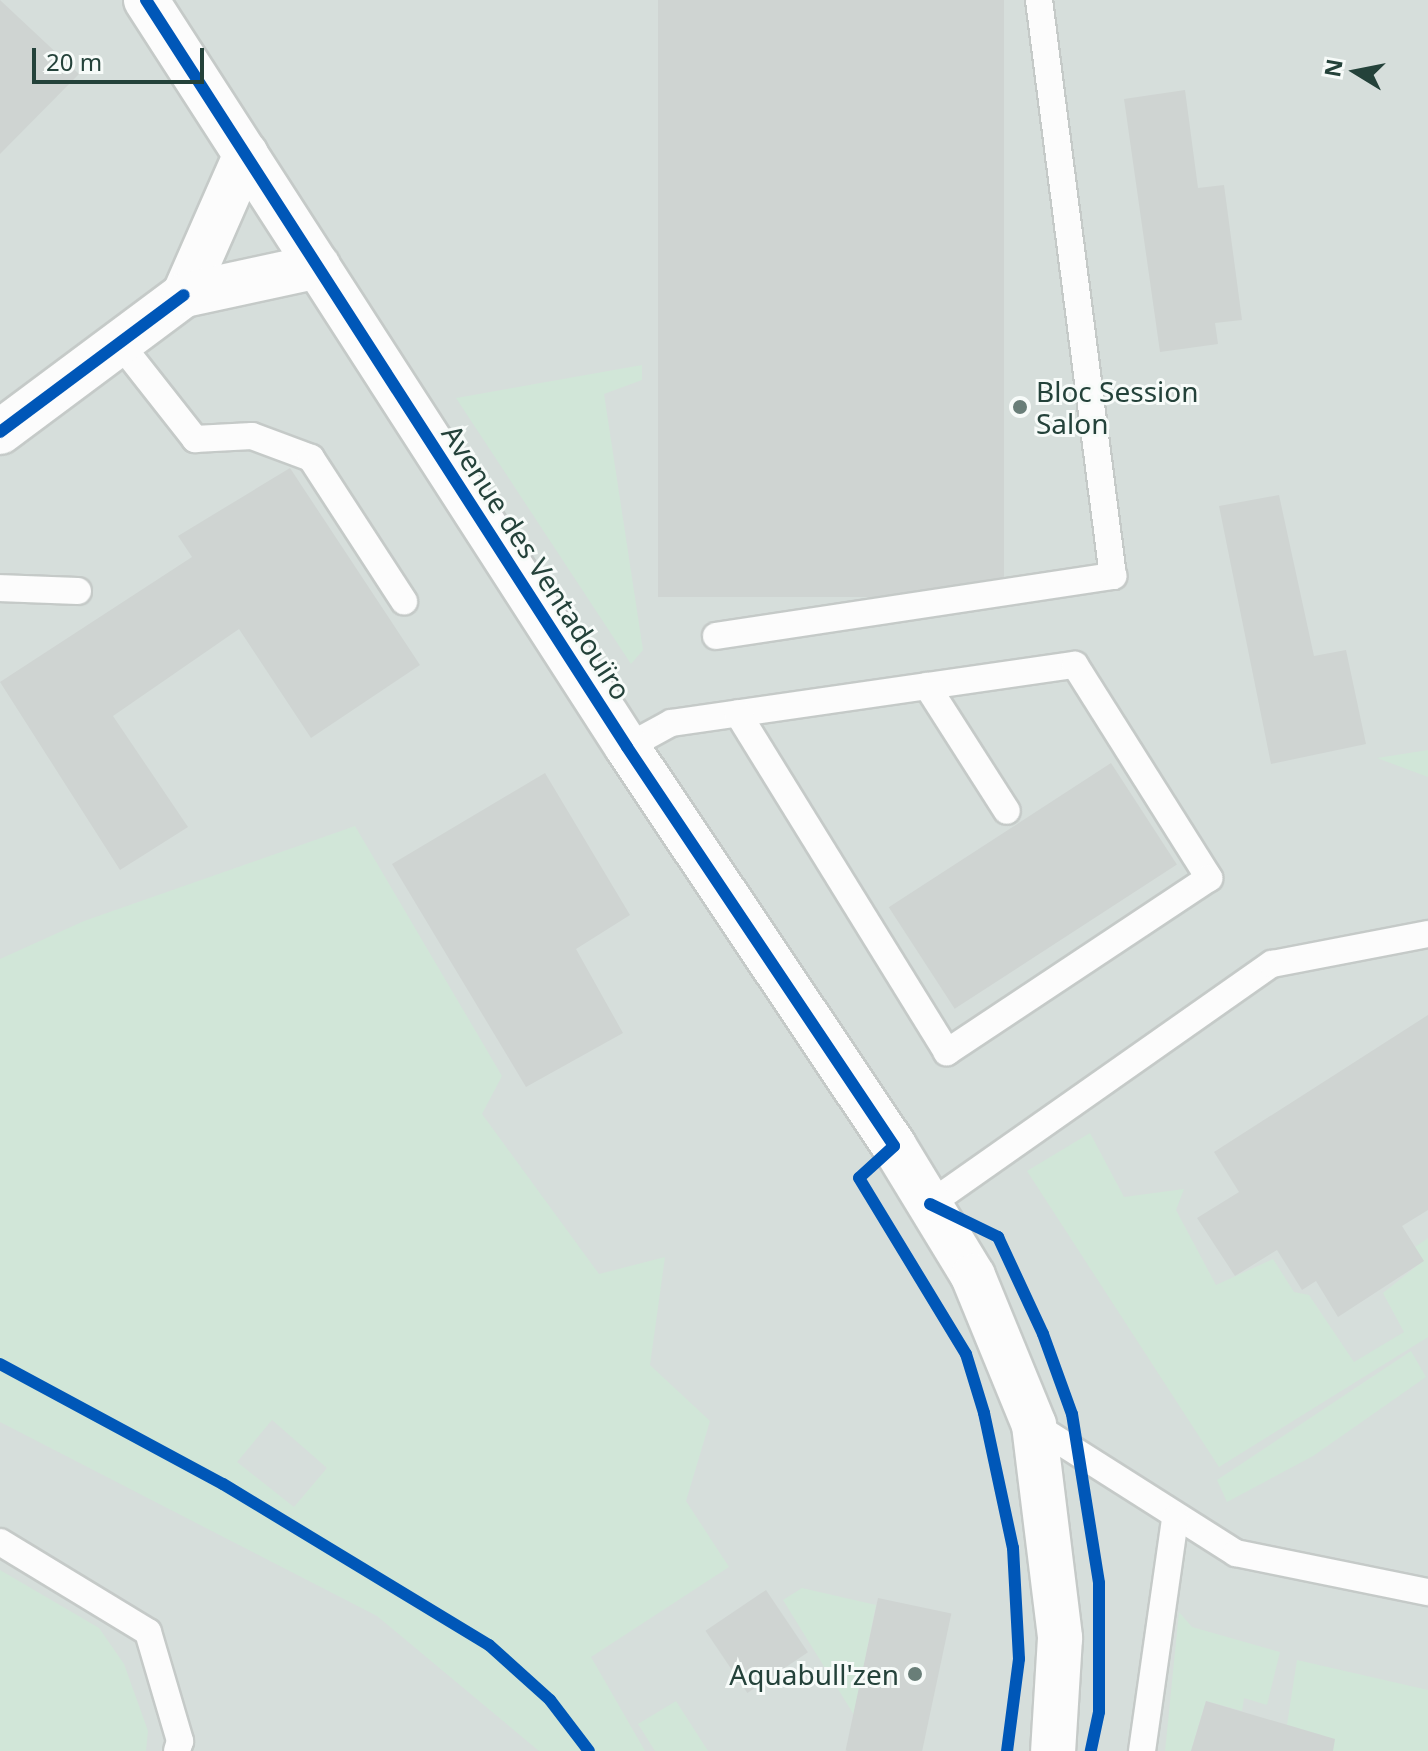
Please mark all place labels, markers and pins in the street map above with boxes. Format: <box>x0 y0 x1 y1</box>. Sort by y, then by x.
place label: Bloc Session Salon <box>1036 374 1199 440</box>
marker: Bloc Session Salon <box>1011 398 1029 416</box>
place label: Aquabull'zen <box>729 1657 899 1691</box>
marker: Aquabull'zen <box>906 1665 924 1683</box>

